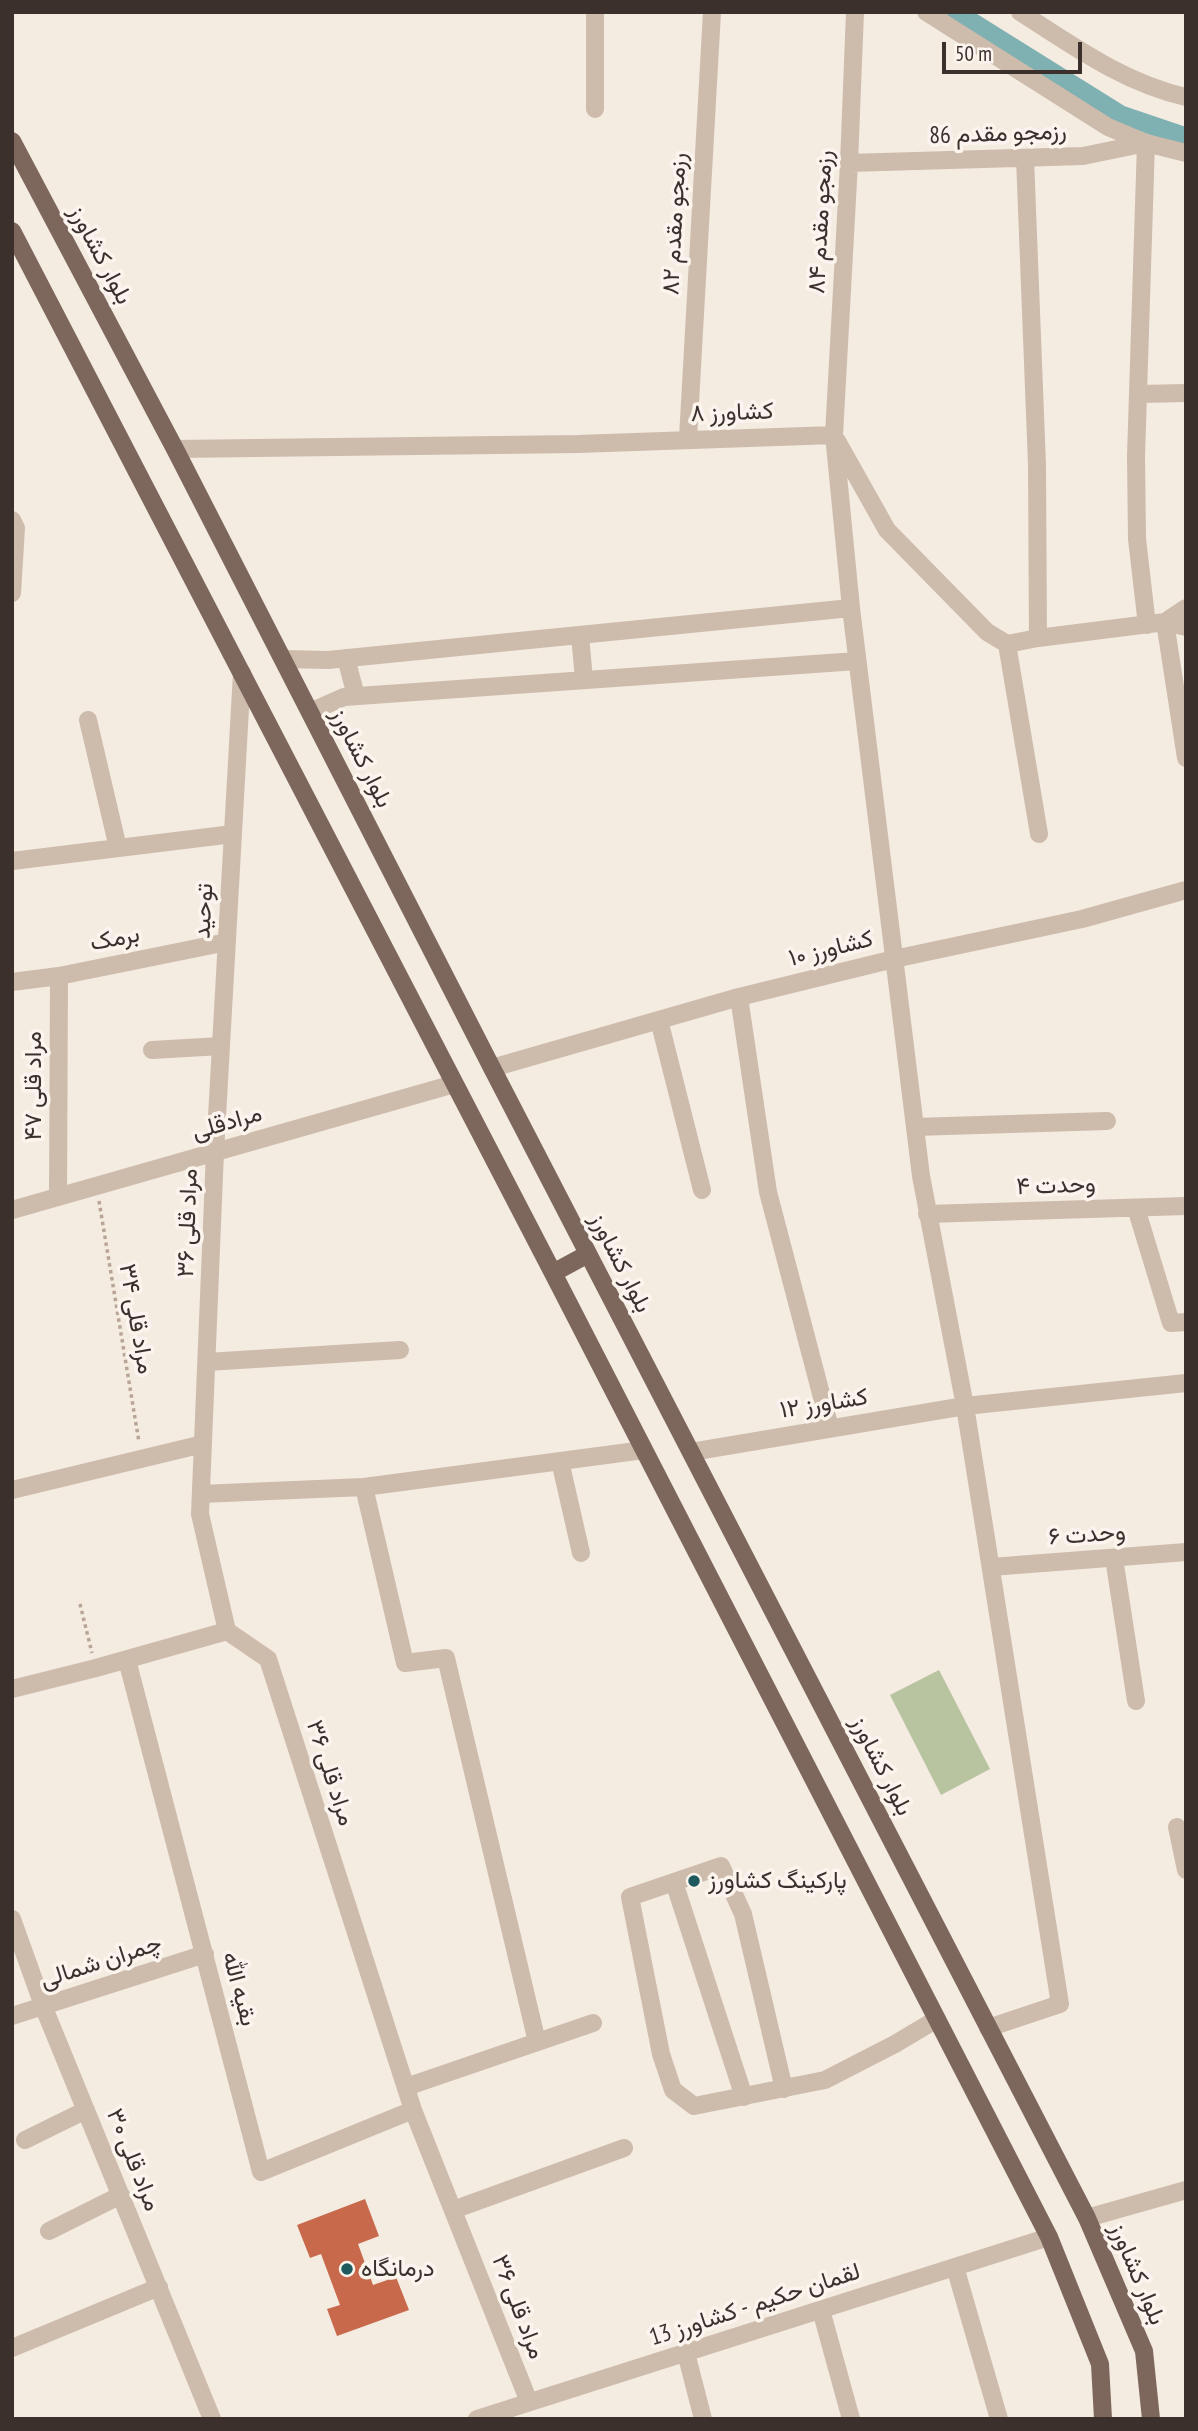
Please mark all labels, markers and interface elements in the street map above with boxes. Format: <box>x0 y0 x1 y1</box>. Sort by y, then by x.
scale bar <box>946 28 1086 72</box>
text: 50 m <box>955 40 992 67</box>
street label: رزمجو مقدم 86 <box>929 117 1067 151</box>
street label: رزمجو مقدم ۸۴ <box>803 149 839 295</box>
street label: رزمجو مقدم ۸۲ <box>657 152 693 296</box>
street label: بلوار کشاورز <box>62 200 138 310</box>
street label: کشاورز ۸ <box>690 397 774 429</box>
street label: بلوار کشاورز <box>324 703 398 813</box>
street label: توحید <box>188 882 220 940</box>
street label: برمک <box>88 920 142 958</box>
street label: کشاورز ۱۰ <box>786 925 876 973</box>
street label: مراد قلی ۴۷ <box>20 1031 48 1141</box>
street label: مرادقلی <box>189 1099 265 1147</box>
street label: مراد قلی ۳۶ <box>172 1168 204 1278</box>
street label: وحدت ۴ <box>1016 1170 1096 1202</box>
street label: بلوار کشاورز <box>583 1208 657 1318</box>
street label: مراد قلی ۳۴ <box>112 1262 160 1376</box>
street label: کشاورز ۱۲ <box>778 1383 870 1425</box>
street label: وحدت ۶ <box>1047 1518 1127 1552</box>
street label: بلوار کشاورز <box>844 1711 918 1821</box>
street label: مراد قلی ۳۶ <box>299 1717 361 1829</box>
place label: پارکینگ کشاورز <box>708 1867 847 1895</box>
marker: پارکینگ کشاورز <box>686 1873 702 1889</box>
street label: چمران شمالی <box>37 1929 165 1995</box>
street label: بقیه الله <box>215 1949 263 2029</box>
street label: مراد قلی ۳۰ <box>99 2105 167 2215</box>
street label: بلوار کشاورز <box>1103 2219 1171 2329</box>
street label: مراد قلی ۳۶ <box>485 2251 551 2363</box>
place label: درمانگاه <box>361 2255 434 2283</box>
street label: لقمان حکیم - کشاورز 13 <box>646 2257 864 2353</box>
marker: درمانگاه <box>339 2261 355 2277</box>

